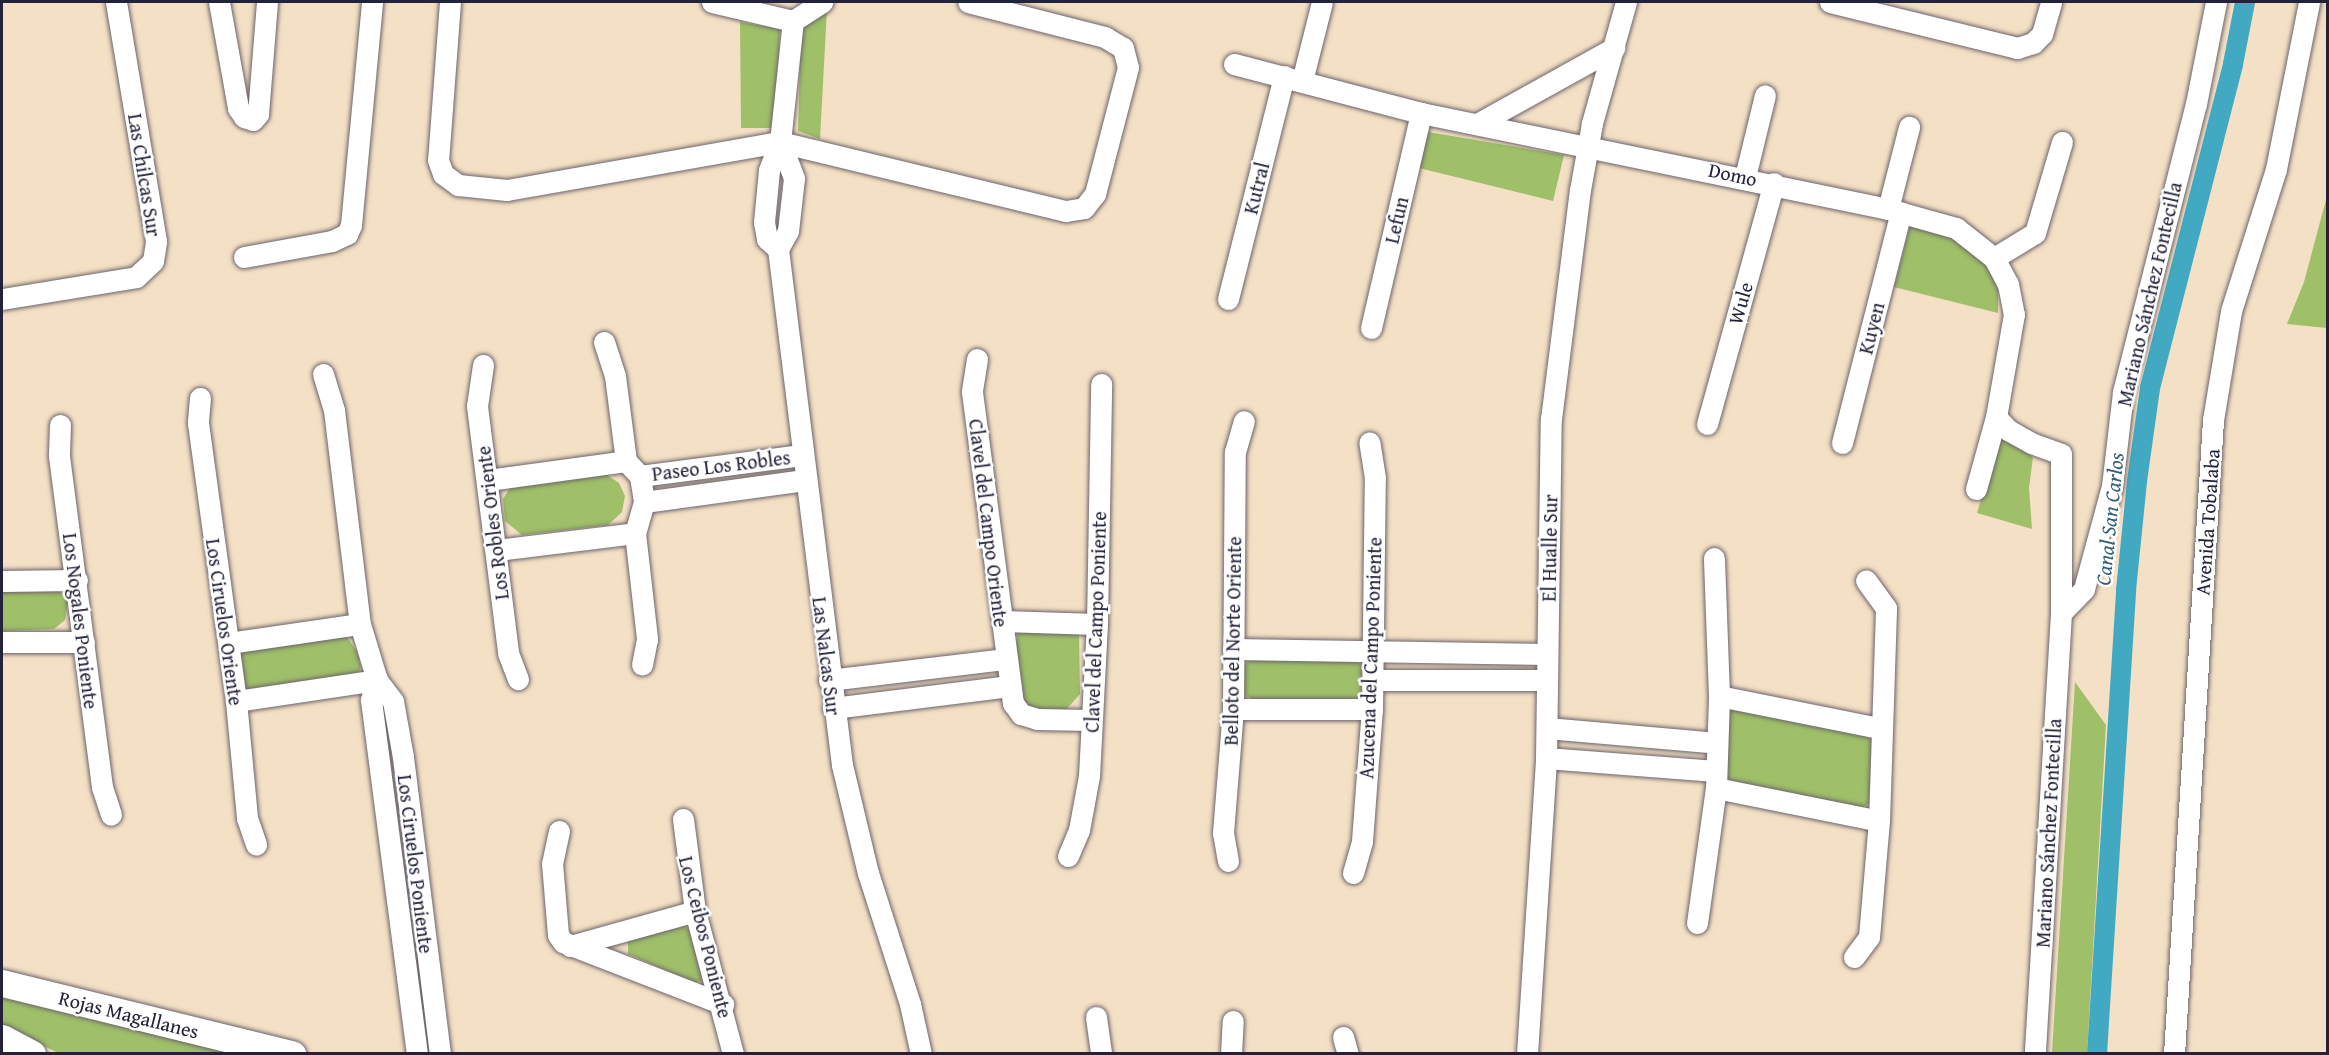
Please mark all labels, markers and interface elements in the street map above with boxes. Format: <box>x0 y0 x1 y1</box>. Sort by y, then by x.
street label: Las Chilcas Sur <box>123 112 167 238</box>
street label: Domo <box>1707 157 1759 191</box>
street label: Kutral <box>1238 159 1274 217</box>
street label: Mariano Sánchez Fontecilla <box>2111 179 2187 409</box>
street label: Lefun <box>1379 194 1413 246</box>
street label: Wule <box>1723 279 1757 327</box>
street label: Kuyen <box>1853 299 1889 357</box>
street label: Clavel del Campo Oriente <box>964 417 1014 629</box>
street label: Los Robles Oriente <box>471 445 513 601</box>
street label: Paseo Los Robles <box>650 445 792 485</box>
street label: Avenida Tobalaba <box>2190 448 2224 596</box>
water label: Canal San Carlos <box>2091 451 2129 587</box>
street label: El Hualle Sur <box>1536 494 1562 602</box>
street label: Clavel del Campo Poniente <box>1079 511 1111 733</box>
street label: Los Nogales Poniente <box>58 532 104 710</box>
street label: Belloto del Norte Oriente <box>1218 536 1246 746</box>
street label: Los Ciruelos Oriente <box>201 537 249 707</box>
street label: Azucena del Campo Poniente <box>1354 537 1386 779</box>
street label: Las Nalcas Sur <box>808 595 846 717</box>
street label: Mariano Sánchez Fontecilla <box>2030 718 2066 948</box>
street label: Los Ciruelos Poniente <box>393 773 439 955</box>
street label: Los Ceibos Poniente <box>674 854 738 1020</box>
street label: Rojas Magallanes <box>57 985 201 1043</box>

